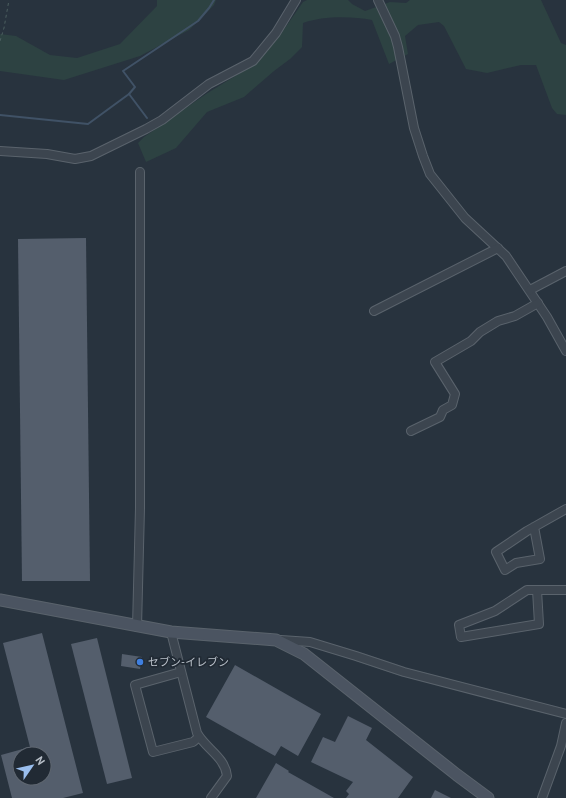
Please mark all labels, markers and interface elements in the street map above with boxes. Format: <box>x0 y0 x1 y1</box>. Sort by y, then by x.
place label: セブン-イレブン <box>148 655 229 669</box>
marker: セブン-イレブン <box>135 657 145 667</box>
north arrow <box>12 746 52 786</box>
text: N <box>32 753 48 767</box>

